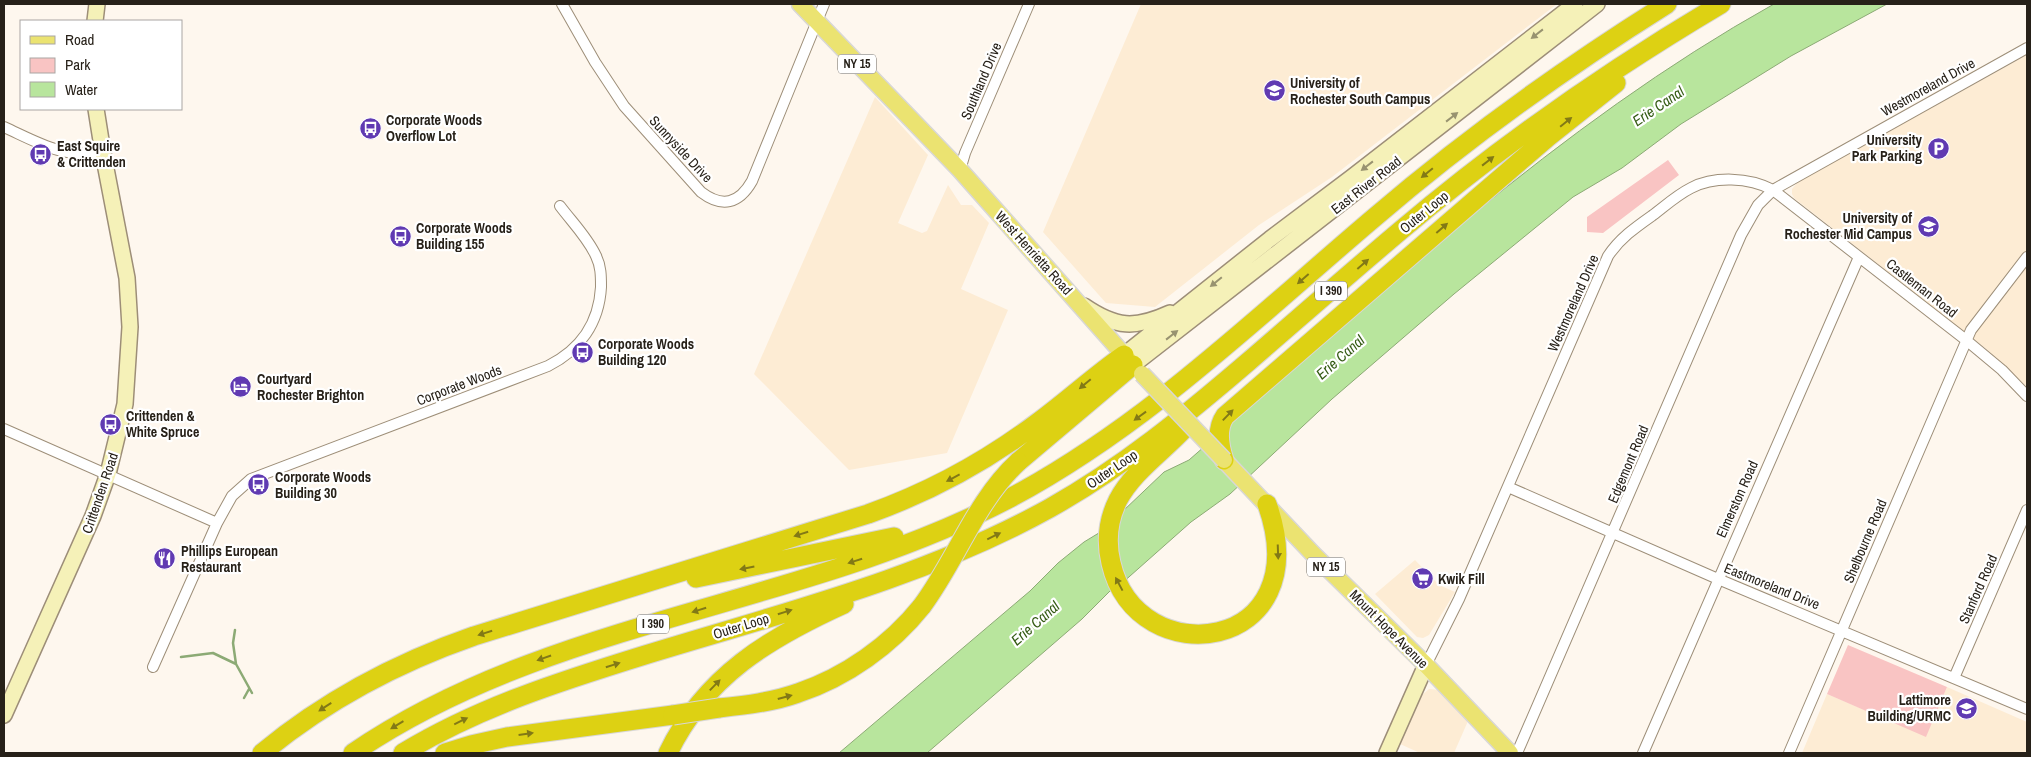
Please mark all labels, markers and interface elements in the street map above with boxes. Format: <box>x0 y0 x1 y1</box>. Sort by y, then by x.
legend <box>20 20 182 110</box>
text: Road <box>65 29 94 50</box>
one-way arrow <box>1530 29 1544 39</box>
street label: Southland Drive <box>957 40 1005 122</box>
text: Park <box>65 54 91 75</box>
road number: NY 15 <box>838 54 876 74</box>
street label: Westmoreland Drive <box>1878 54 1978 120</box>
place label: University of Rochester South Campus <box>1290 74 1430 108</box>
text: Water <box>65 79 97 100</box>
school or university icon: University of Rochester South Campus <box>1262 79 1286 103</box>
water label: Erie Canal <box>1628 81 1688 131</box>
place label: Corporate Woods Overflow Lot <box>386 111 482 145</box>
street label: Sunnyside Drive <box>645 112 717 186</box>
one-way arrow <box>1445 112 1458 123</box>
bus stop icon: Corporate Woods Overflow Lot <box>358 116 382 140</box>
one-way arrow <box>1559 117 1572 128</box>
place label: University Park Parking <box>1852 131 1923 165</box>
parking icon: University Park Parking <box>1926 136 1950 160</box>
place label: East Squire & Crittenden <box>57 137 126 171</box>
bus stop icon: East Squire & Crittenden <box>29 142 53 166</box>
street label: East River Road <box>1327 152 1405 218</box>
one-way arrow <box>1481 155 1494 166</box>
one-way arrow <box>1360 161 1374 171</box>
one-way arrow <box>1421 168 1434 179</box>
street label: Outer Loop <box>1396 187 1452 237</box>
street label: West Henrietta Road <box>992 207 1076 299</box>
place label: University of Rochester Mid Campus <box>1784 209 1912 243</box>
school or university icon: University of Rochester Mid Campus <box>1916 214 1940 238</box>
place label: Corporate Woods Building 155 <box>416 219 512 253</box>
one-way arrow <box>1436 222 1448 234</box>
bus stop icon: Corporate Woods Building 155 <box>388 224 412 248</box>
street label: Westmoreland Drive <box>1544 252 1602 354</box>
street label: Castleman Road <box>1883 255 1961 321</box>
one-way arrow <box>1356 258 1369 269</box>
one-way arrow <box>1297 273 1310 284</box>
one-way arrow <box>1209 277 1223 287</box>
road number: I 390 <box>1315 282 1347 300</box>
one-way arrow <box>1165 330 1179 340</box>
water label: Erie Canal <box>1311 330 1369 384</box>
place label: Corporate Woods Building 120 <box>598 335 694 369</box>
bus stop icon: Corporate Woods Building 120 <box>570 340 594 364</box>
street label: Corporate Woods <box>414 360 504 409</box>
place label: Courtyard Rochester Brighton <box>257 370 364 404</box>
hotel icon: Courtyard Rochester Brighton <box>229 375 253 399</box>
one-way arrow <box>1079 378 1092 389</box>
place label: Crittenden & White Spruce <box>126 407 199 441</box>
one-way arrow <box>1222 409 1234 421</box>
one-way arrow <box>1133 411 1147 421</box>
bus stop icon: Crittenden & White Spruce <box>98 412 122 436</box>
street label: Edgemont Road <box>1604 422 1652 506</box>
street label: Outer Loop <box>1083 445 1141 493</box>
street label: Crittenden Road <box>78 450 122 536</box>
street label: Elmerston Road <box>1712 458 1762 540</box>
place label: Corporate Woods Building 30 <box>275 468 371 502</box>
bus stop icon: Corporate Woods Building 30 <box>247 473 271 497</box>
one-way arrow <box>946 474 960 482</box>
street label: Shelbourne Road <box>1839 496 1891 586</box>
one-way arrow <box>793 531 808 539</box>
one-way arrow <box>987 532 1002 540</box>
place label: Phillips European Restaurant <box>181 542 278 576</box>
one-way arrow <box>1274 544 1282 560</box>
restaurant icon: Phillips European Restaurant <box>153 547 177 571</box>
street label: Stanford Road <box>1955 552 2001 626</box>
one-way arrow <box>847 558 862 566</box>
road number: NY 15 <box>1307 558 1345 576</box>
street label: Eastmoreland Drive <box>1722 559 1822 613</box>
one-way arrow <box>739 564 755 572</box>
supermarket icon: Kwik Fill <box>1410 567 1434 591</box>
place label: Kwik Fill <box>1438 570 1485 588</box>
one-way arrow <box>1115 577 1123 592</box>
street label: Mount Hope Avenue <box>1346 586 1432 672</box>
water label: Erie Canal <box>1006 596 1064 650</box>
one-way arrow <box>692 606 707 614</box>
one-way arrow <box>778 607 793 615</box>
street label: Outer Loop <box>711 609 771 643</box>
road number: I 390 <box>637 614 669 634</box>
one-way arrow <box>478 630 493 637</box>
one-way arrow <box>537 655 552 662</box>
one-way arrow <box>606 660 621 668</box>
one-way arrow <box>709 679 721 691</box>
place label: Lattimore Building/URMC <box>1867 691 1951 725</box>
one-way arrow <box>777 693 792 701</box>
school or university icon: Lattimore Building/URMC <box>1955 696 1979 720</box>
one-way arrow <box>319 702 332 711</box>
one-way arrow <box>454 717 468 725</box>
one-way arrow <box>390 721 403 730</box>
one-way arrow <box>518 730 534 738</box>

